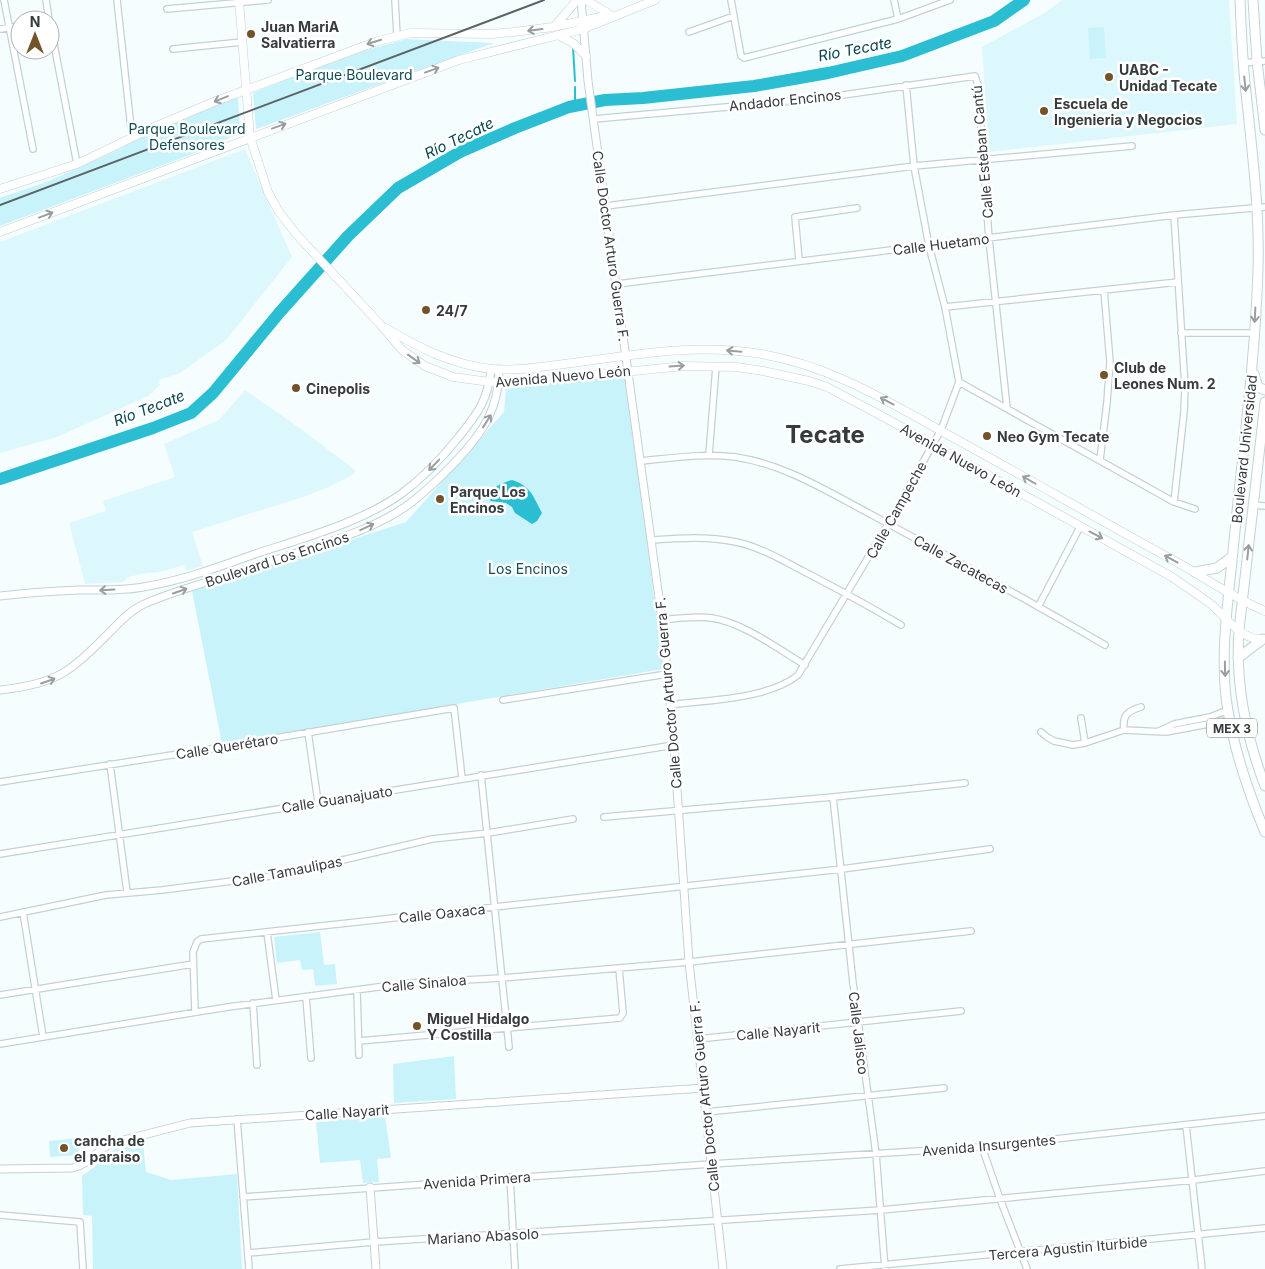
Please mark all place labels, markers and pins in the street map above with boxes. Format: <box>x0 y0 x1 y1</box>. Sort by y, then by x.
place label: Juan MariA Salvatierra <box>261 18 340 51</box>
marker: Juan MariA Salvatierra <box>245 28 257 40</box>
place label: UABC - Unidad Tecate <box>1119 61 1217 94</box>
marker: UABC - Unidad Tecate <box>1103 71 1115 83</box>
place label: Escuela de Ingenieria y Negocios <box>1054 95 1203 128</box>
marker: Escuela de Ingenieria y Negocios <box>1038 105 1050 117</box>
place label: 24/7 <box>436 302 468 319</box>
marker: 24/7 <box>420 304 432 316</box>
place label: Club de Leones Num. 2 <box>1114 359 1216 392</box>
marker: Club de Leones Num. 2 <box>1098 369 1110 381</box>
place label: Cinepolis <box>306 380 370 397</box>
marker: Cinepolis <box>290 382 302 394</box>
place label: Neo Gym Tecate <box>997 428 1109 445</box>
marker: Neo Gym Tecate <box>981 430 993 442</box>
place label: Parque Los Encinos <box>450 483 526 516</box>
marker: Parque Los Encinos <box>434 493 446 505</box>
place label: Miguel Hidalgo Y Costilla <box>427 1010 530 1043</box>
marker: Miguel Hidalgo Y Costilla <box>411 1020 423 1032</box>
place label: cancha de el paraiso <box>74 1132 145 1165</box>
marker: cancha de el paraiso <box>58 1142 70 1154</box>

